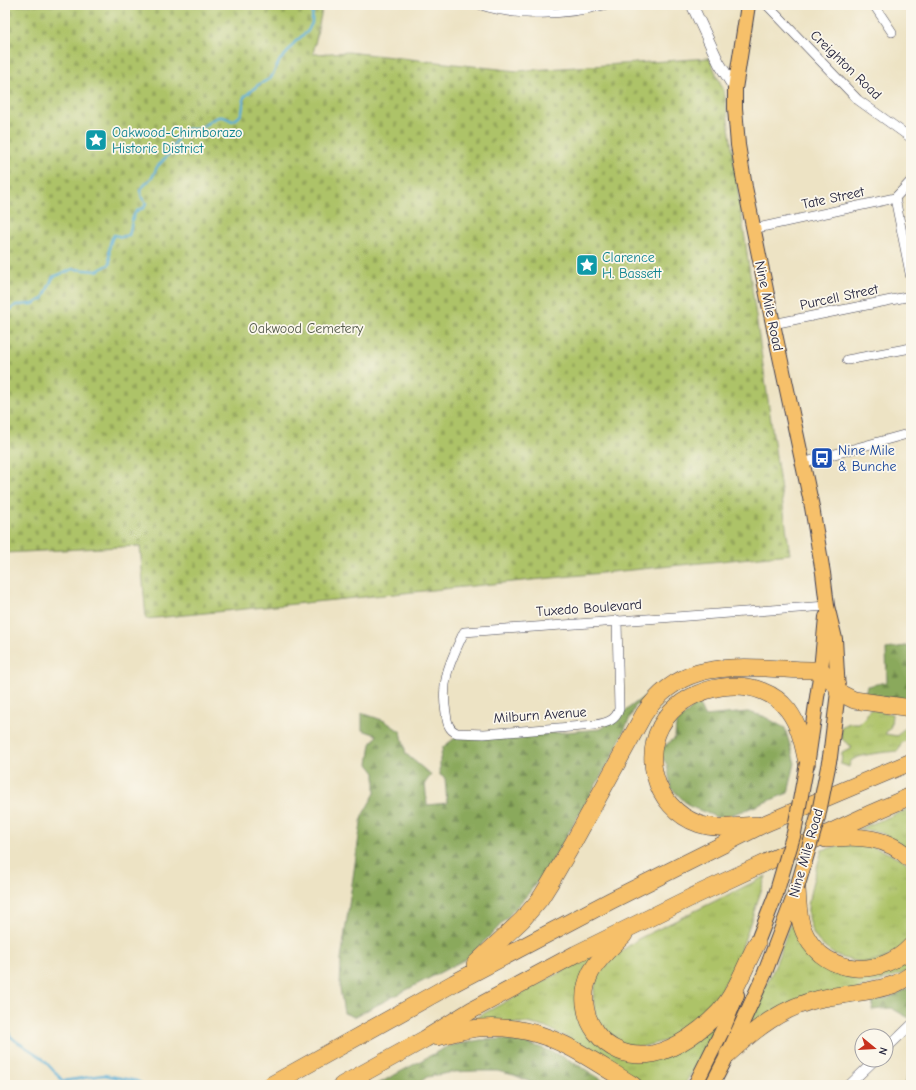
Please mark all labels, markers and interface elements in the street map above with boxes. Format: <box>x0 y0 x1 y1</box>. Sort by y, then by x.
street label: Creighton Road <box>807 27 885 103</box>
place label: Oakwood-Chimborazo Historic District <box>112 124 242 157</box>
place icon: Oakwood-Chimborazo Historic District <box>83 127 109 153</box>
street label: Tate Street <box>800 183 867 213</box>
place label: Clarence H. Bassett <box>602 249 662 282</box>
place icon: Clarence H. Bassett <box>574 252 600 278</box>
street label: Nine Mile Road <box>751 259 787 353</box>
street label: Purcell Street <box>798 280 881 314</box>
park label: Oakwood Cemetery <box>249 320 364 337</box>
place label: Nine Mile & Bunche <box>838 442 897 475</box>
bus stop icon: Nine Mile & Bunche <box>809 445 835 471</box>
street label: Tuxedo Boulevard <box>536 596 642 620</box>
street label: Milburn Avenue <box>493 703 587 727</box>
street label: Nine Mile Road <box>785 807 827 899</box>
north arrow <box>854 1028 894 1068</box>
text: N <box>876 1046 890 1056</box>

